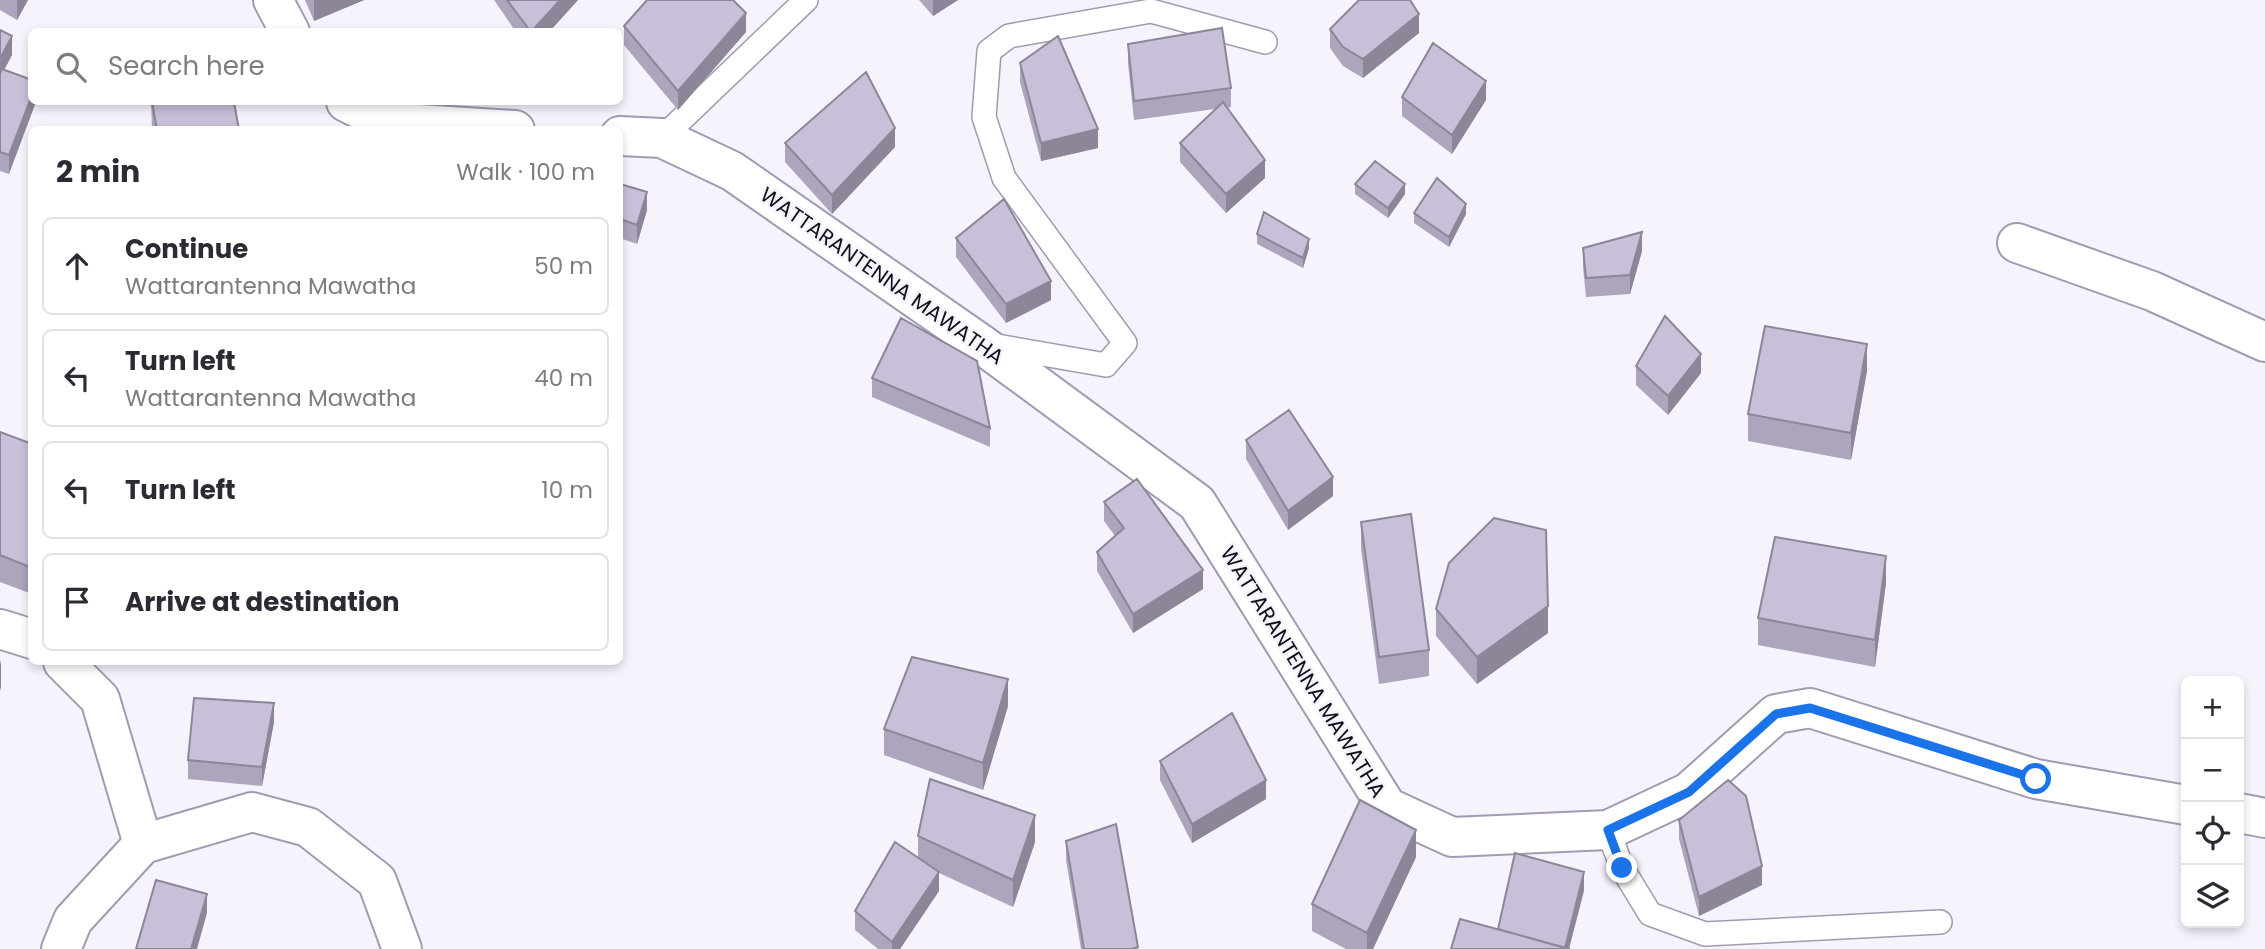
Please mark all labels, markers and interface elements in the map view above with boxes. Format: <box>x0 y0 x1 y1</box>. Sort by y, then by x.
search box <box>28 28 623 105</box>
icon: search <box>52 48 90 86</box>
text: Search here <box>108 48 265 84</box>
text: 2 min <box>56 150 140 193</box>
text: Walk · 100 m <box>456 156 595 188</box>
street label: WATTARANTENNA MAWATHA <box>755 180 1010 371</box>
text: Continue <box>125 231 248 267</box>
icon: ahead <box>58 247 96 285</box>
text: 50 m <box>534 250 593 282</box>
text: Wattarantenna Mawatha <box>125 270 416 302</box>
text: Turn left <box>125 343 236 379</box>
icon: left <box>58 359 96 397</box>
text: 40 m <box>534 362 593 394</box>
text: Wattarantenna Mawatha <box>125 382 416 414</box>
icon: left <box>58 471 96 509</box>
text: Turn left <box>125 472 236 508</box>
text: 10 m <box>541 474 593 506</box>
street label: WATTARANTENNA MAWATHA <box>1214 540 1393 803</box>
icon: arrive <box>58 583 96 621</box>
text: Arrive at destination <box>125 584 400 620</box>
map controls <box>2181 676 2244 928</box>
button: + <box>2181 676 2244 739</box>
button: − <box>2181 739 2244 802</box>
route start <box>2020 763 2051 794</box>
button: locate <box>2181 802 2244 865</box>
route end <box>1606 852 1637 883</box>
button: layers <box>2181 865 2244 928</box>

